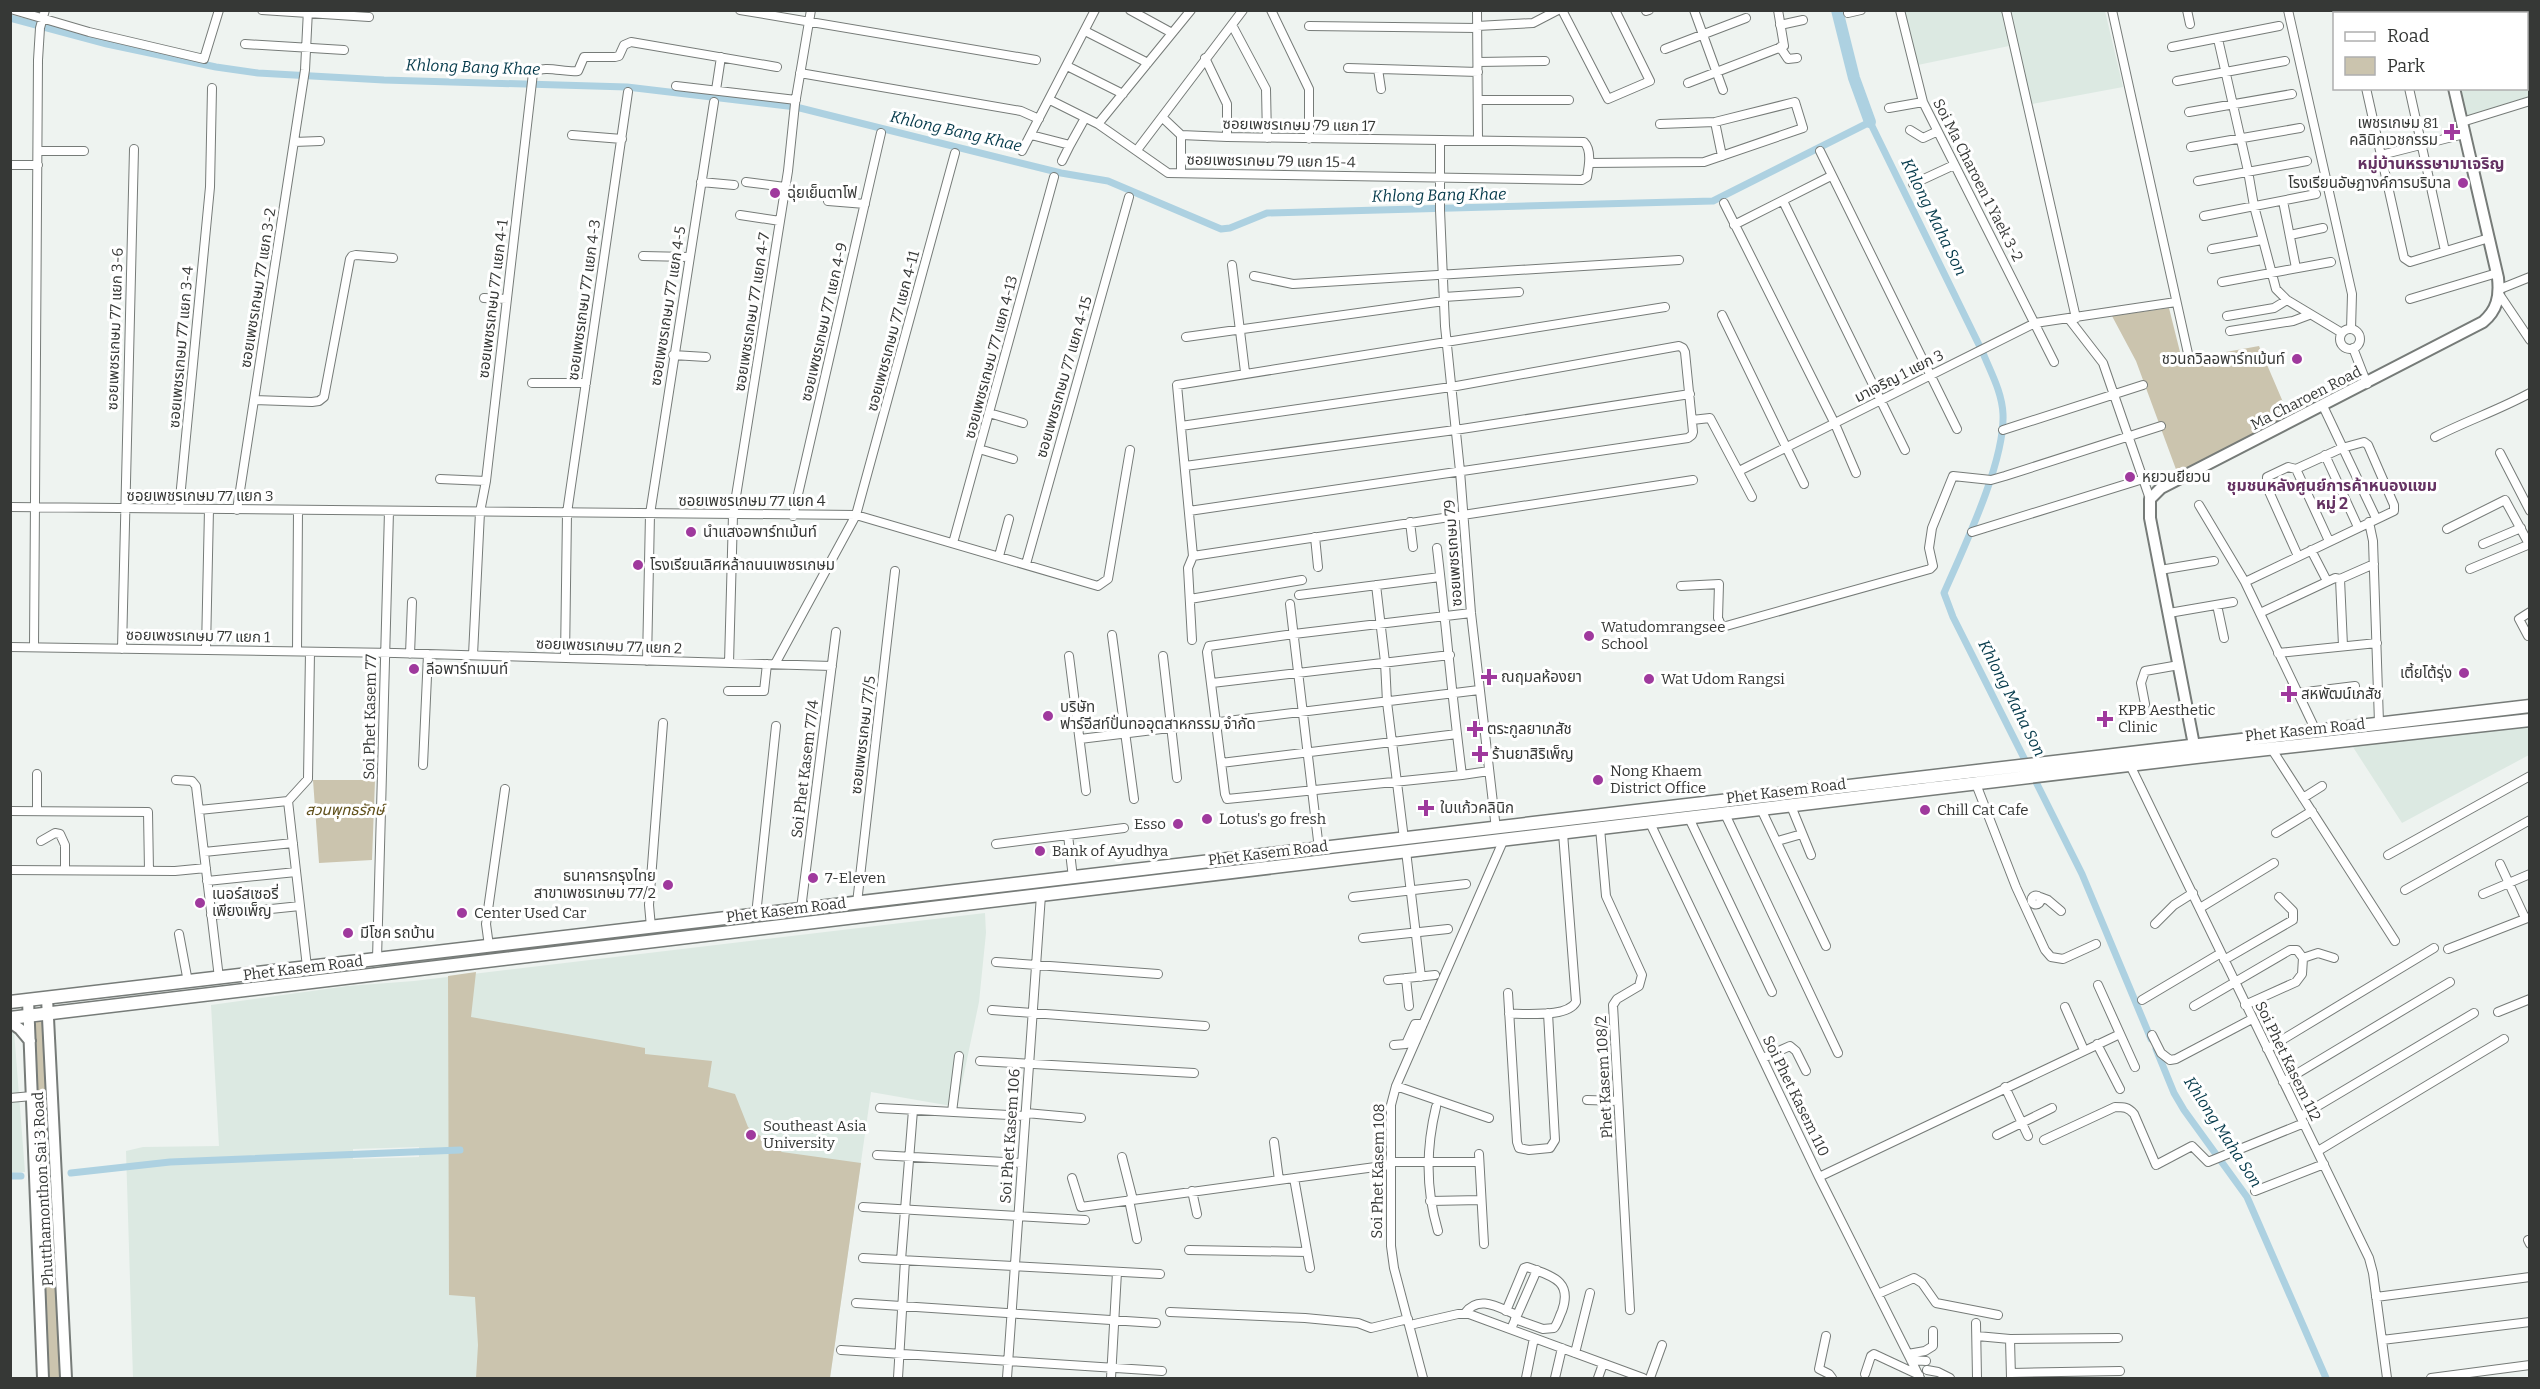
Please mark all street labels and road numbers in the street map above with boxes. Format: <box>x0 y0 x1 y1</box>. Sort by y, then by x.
street label: Soi Ma Charoen 1 Yaek 3-2 <box>1929 96 2027 264</box>
street label: ซอยเพชรเกษม 79 แยก 17 <box>1222 115 1376 135</box>
street label: ซอยเพชรเกษม 79 แยก 15-4 <box>1186 151 1356 171</box>
street label: ซอยเพชรเกษม 77 แยก 3-2 <box>236 207 280 369</box>
street label: ซอยเพชรเกษม 77 แยก 4-3 <box>564 218 604 382</box>
street label: ซอยเพชรเกษม 77 แยก 4-1 <box>474 219 512 379</box>
street label: ซอยเพชรเกษม 77 แยก 4-5 <box>646 225 690 387</box>
street label: ซอยเพชรเกษม 77 แยก 4-7 <box>731 231 774 393</box>
street label: ซอยเพชรเกษม 77 แยก 4-9 <box>797 241 851 403</box>
street label: ซอยเพชรเกษม 77 แยก 3-6 <box>103 247 127 411</box>
street label: ซอยเพชรเกษม 77 แยก 4-11 <box>863 249 923 413</box>
street label: ซอยเพชรเกษม 77 แยก 3-4 <box>165 265 197 429</box>
street label: ซอยเพชรเกษม 77 แยก 4-13 <box>961 274 1021 440</box>
street label: ซอยเพชรเกษม 77 แยก 4-15 <box>1032 294 1096 460</box>
street label: มาเจริญ 1 แยก 3 <box>1851 346 1947 406</box>
street label: Ma Charoen Road <box>2248 362 2365 434</box>
street label: ซอยเพชรเกษม 77 แยก 3 <box>127 487 273 505</box>
street label: ซอยเพชรเกษม 77 แยก 4 <box>678 492 826 510</box>
street label: ซอยเพชรเกษม 79 <box>1440 499 1466 607</box>
street label: ซอยเพชรเกษม 77 แยก 1 <box>126 626 270 646</box>
street label: ซอยเพชรเกษม 77 แยก 2 <box>535 634 683 658</box>
street label: Soi Phet Kasem 77 <box>360 654 380 780</box>
street label: ซอยเพชรเกษม 77/5 <box>847 675 879 795</box>
street label: Soi Phet Kasem 77/4 <box>788 699 822 839</box>
street label: Phet Kasem Road <box>2244 715 2366 745</box>
street label: Phet Kasem Road <box>1725 775 1847 807</box>
street label: Phet Kasem Road <box>1207 837 1329 869</box>
street label: Phet Kasem Road <box>725 894 847 926</box>
street label: Phet Kasem Road <box>242 952 364 984</box>
street label: Soi Phet Kasem 112 <box>2251 998 2325 1124</box>
street label: Phet Kasem 108/2 <box>1592 1015 1616 1139</box>
street label: Soi Phet Kasem 110 <box>1759 1033 1833 1159</box>
street label: Soi Phet Kasem 106 <box>996 1068 1024 1204</box>
street label: Phutthamonthon Sai 3 Road <box>29 1091 57 1287</box>
street label: Soi Phet Kasem 108 <box>1368 1103 1388 1239</box>

